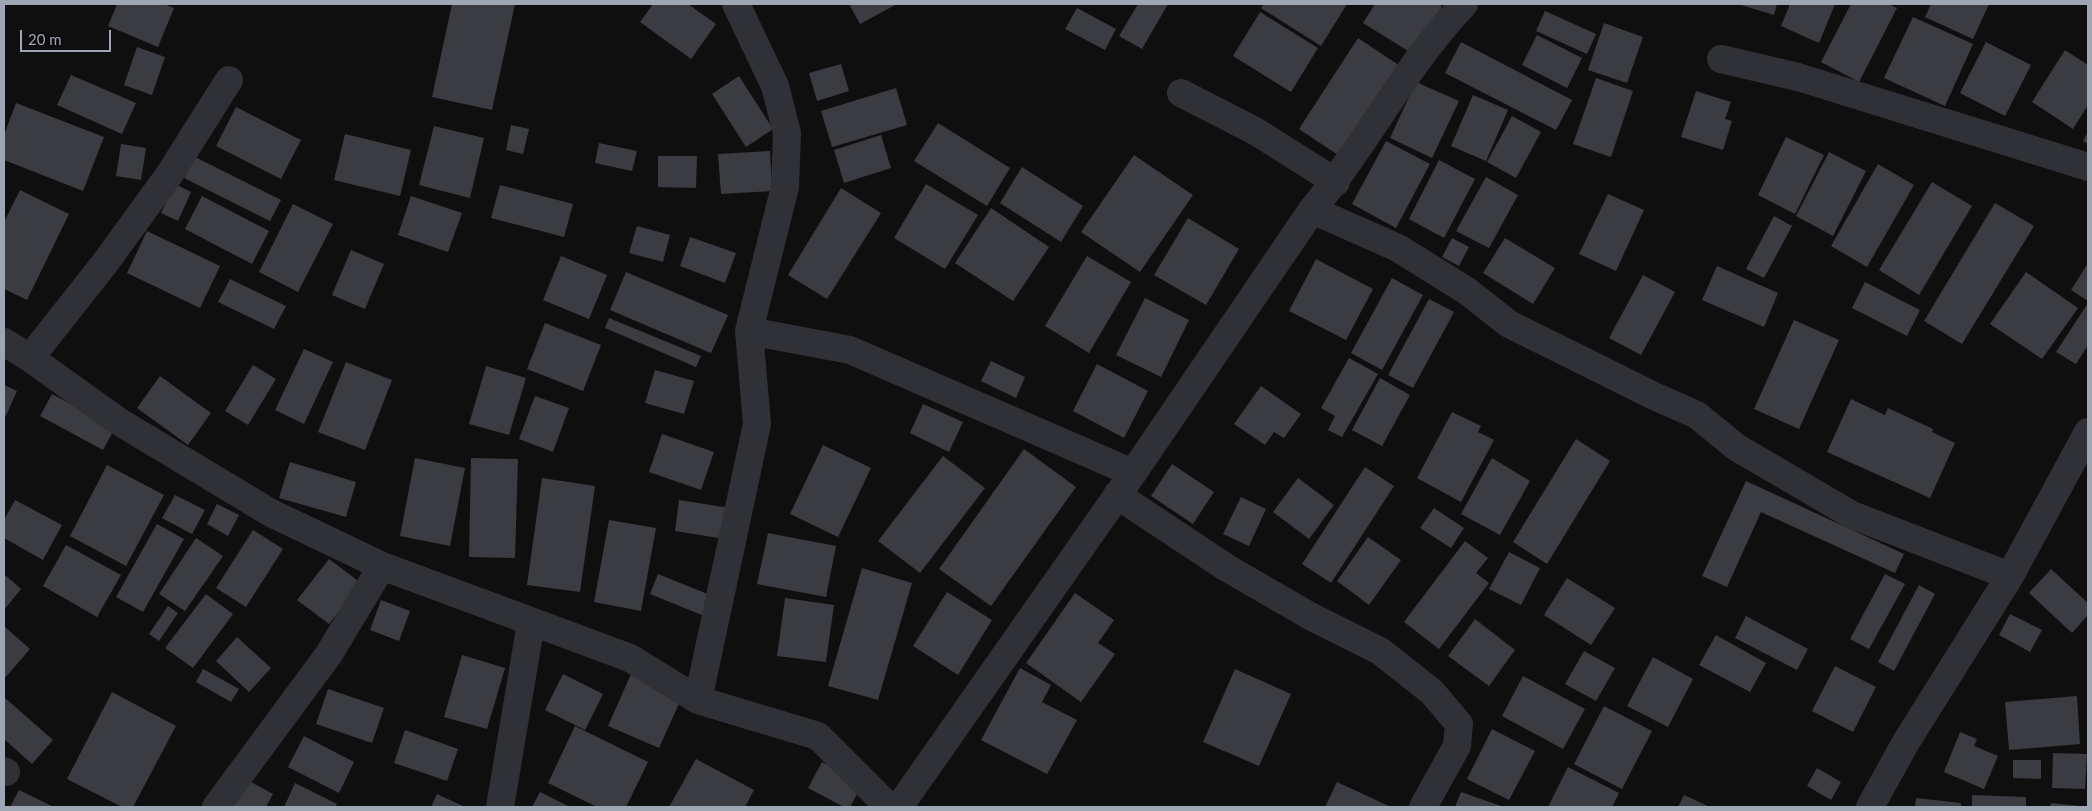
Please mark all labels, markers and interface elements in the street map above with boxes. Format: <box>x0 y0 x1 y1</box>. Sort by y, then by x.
scale bar <box>22 20 114 52</box>
text: 20 m <box>28 30 62 48</box>

